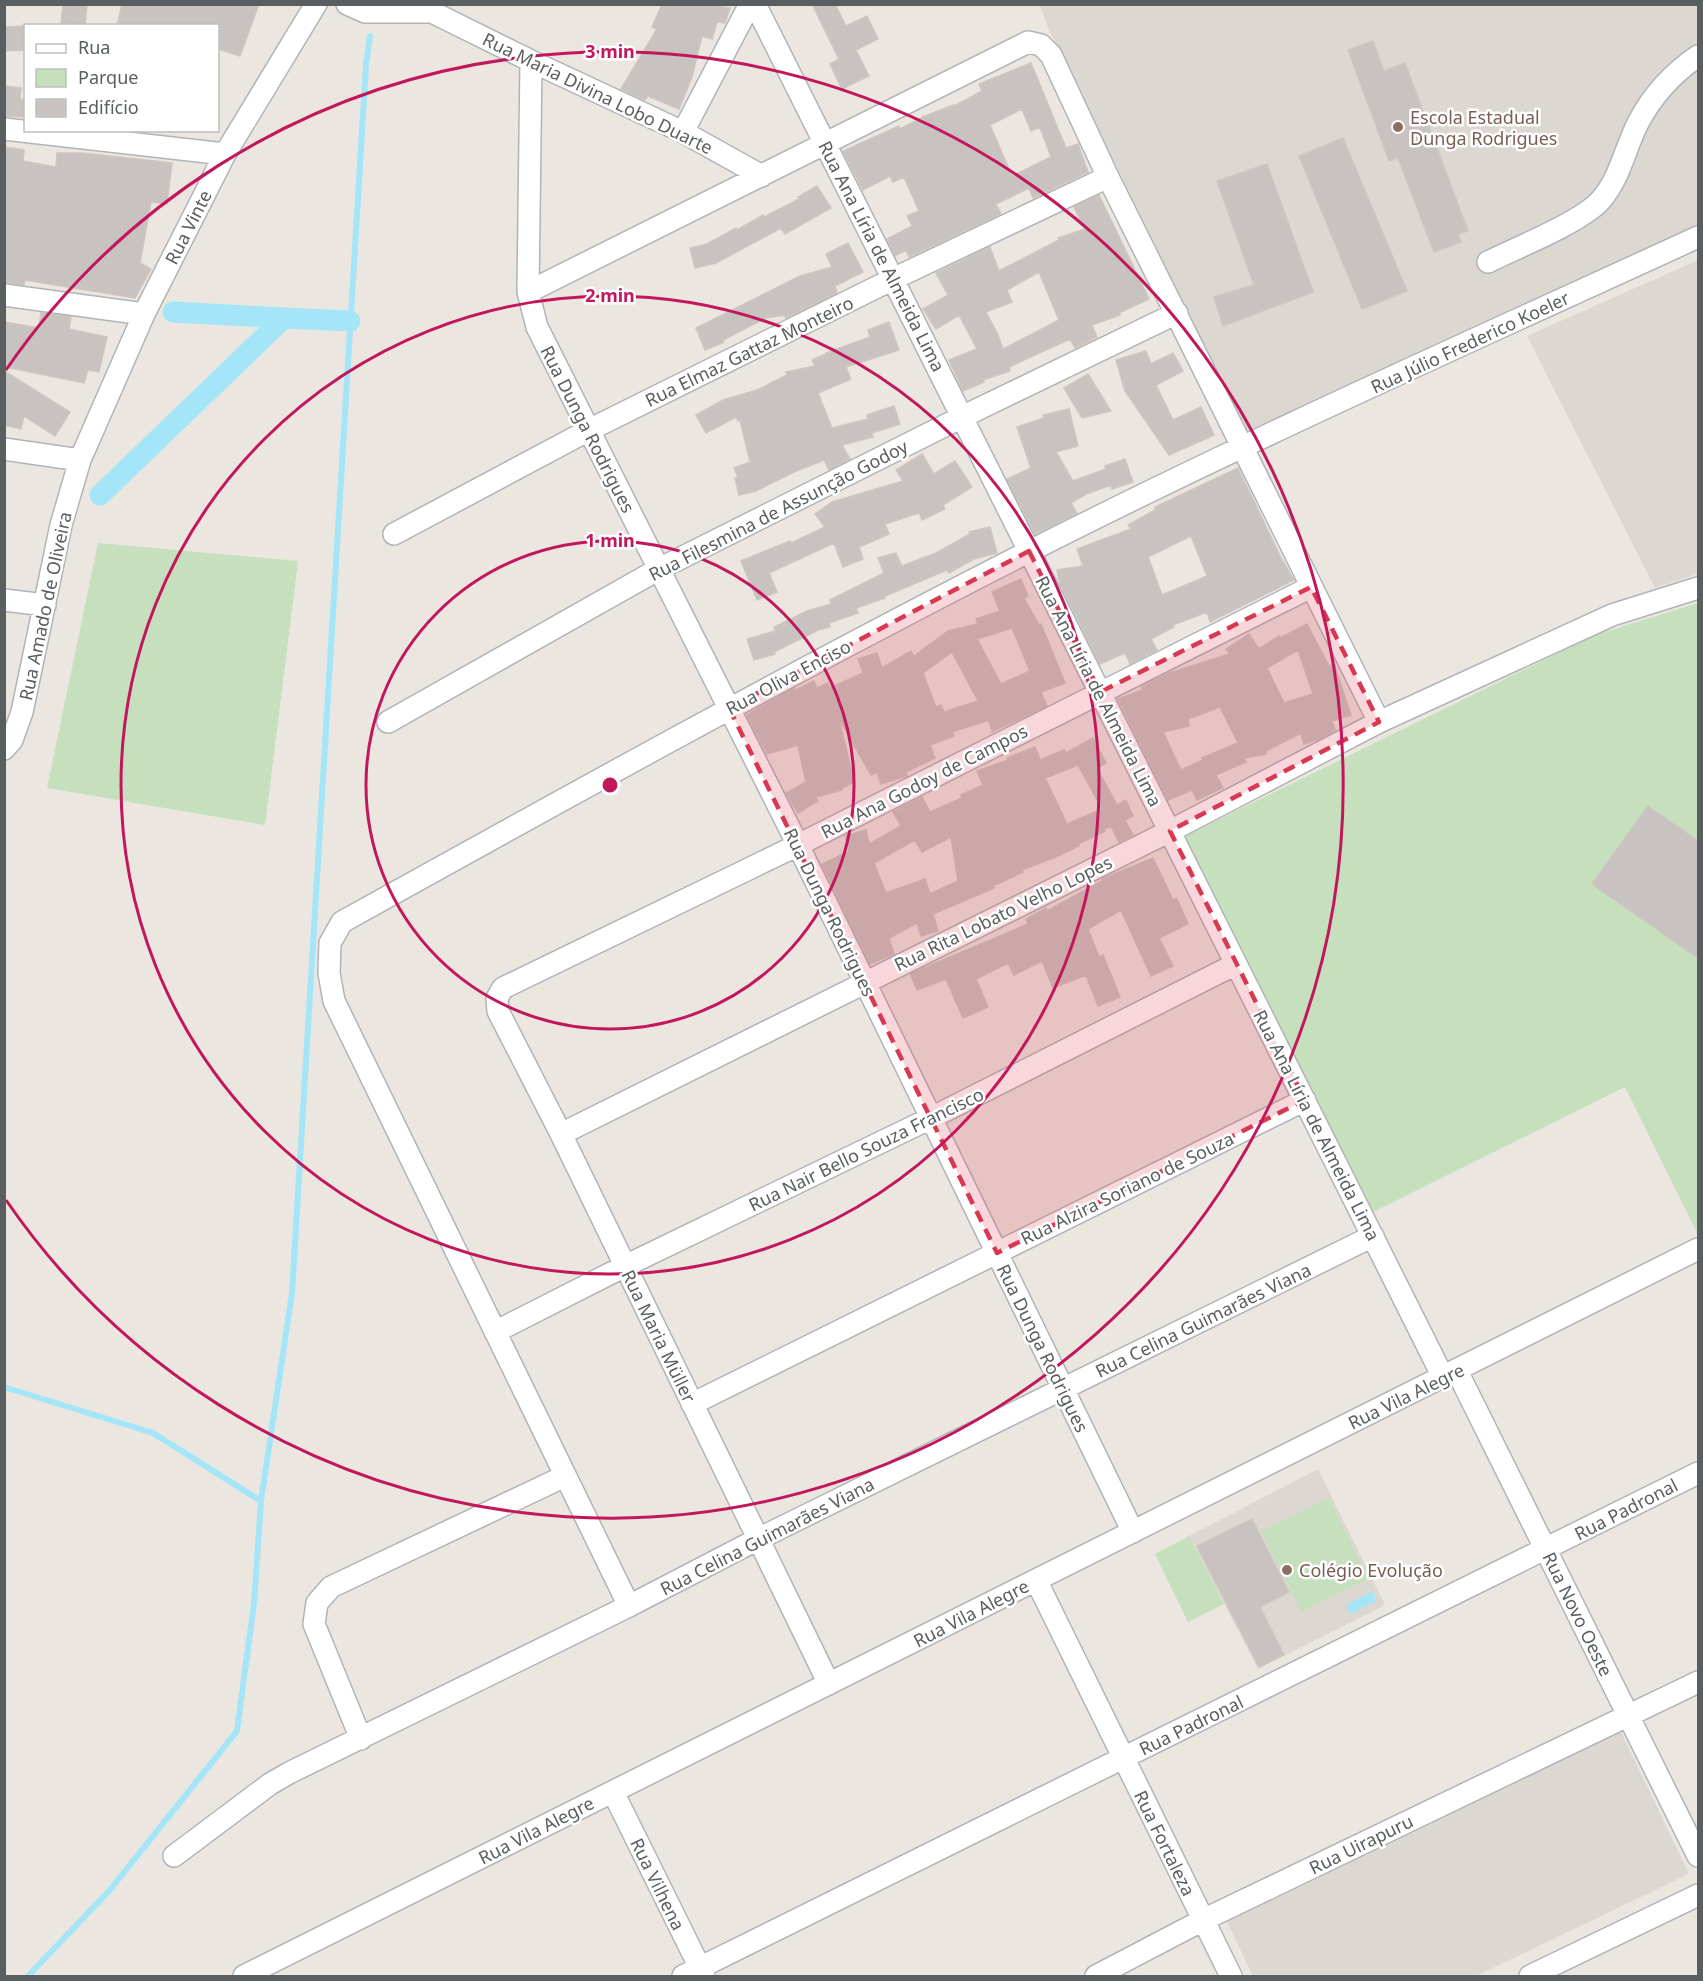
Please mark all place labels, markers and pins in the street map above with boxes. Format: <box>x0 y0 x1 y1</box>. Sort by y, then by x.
place label: Escola Estadual Dunga Rodrigues <box>1410 105 1557 150</box>
marker: Escola Estadual Dunga Rodrigues <box>1391 120 1405 134</box>
centre of rings <box>600 775 620 795</box>
place label: Colégio Evolução <box>1299 1558 1443 1582</box>
marker: Colégio Evolução <box>1280 1563 1294 1577</box>

